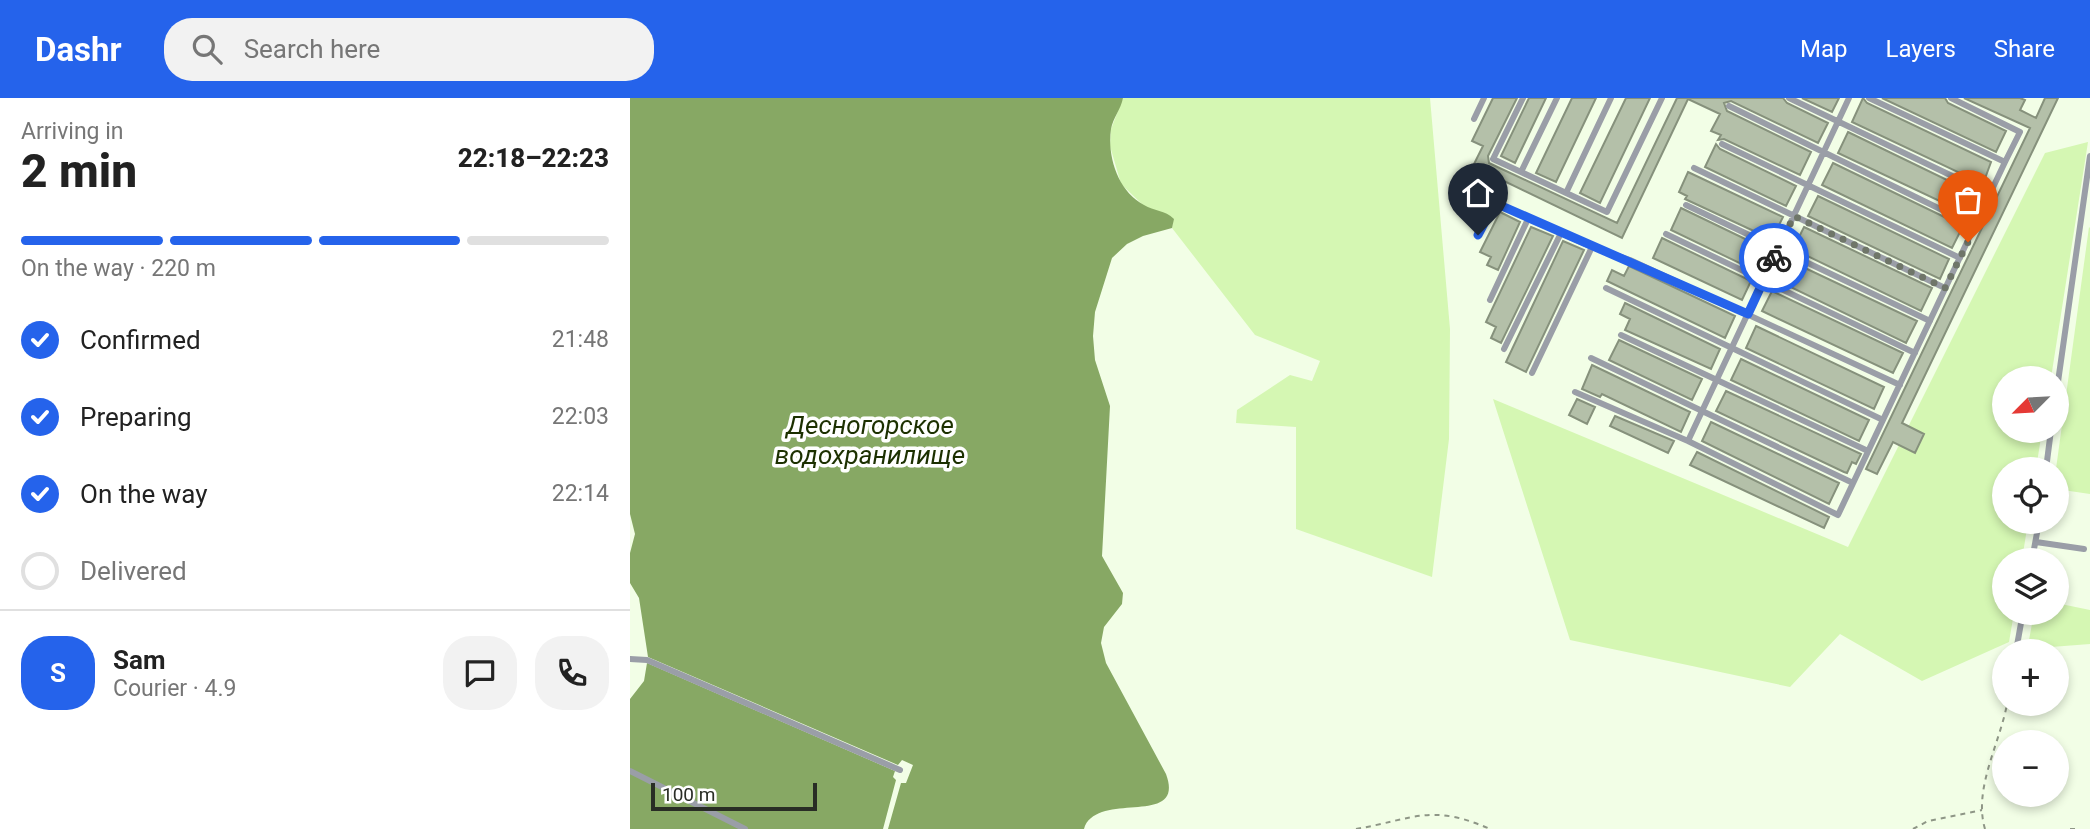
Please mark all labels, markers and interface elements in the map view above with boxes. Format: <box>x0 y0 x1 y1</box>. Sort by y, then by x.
search box <box>164 18 654 81</box>
text: Dashr <box>35 30 122 69</box>
icon: search <box>188 30 226 68</box>
text: Search here <box>244 34 380 64</box>
text: Map <box>1800 35 1848 63</box>
text: Layers <box>1886 35 1956 63</box>
text: Share <box>1994 35 2055 63</box>
text: Arriving in <box>21 118 124 145</box>
text: 22:18–22:23 <box>458 143 609 173</box>
text: 2 min <box>21 144 137 198</box>
pin <box>1448 163 1508 235</box>
pin <box>1938 170 1998 242</box>
icon: home <box>1459 174 1497 212</box>
icon: bag <box>1949 181 1987 219</box>
courier <box>1739 223 1809 293</box>
icon: bike <box>1755 239 1793 277</box>
text: On the way · 220 m <box>21 255 216 282</box>
icon: check <box>21 321 59 359</box>
text: Confirmed <box>80 325 201 355</box>
text: 21:48 <box>552 326 609 353</box>
north arrow <box>1992 366 2068 443</box>
map controls <box>1992 366 2069 807</box>
icon: check <box>21 398 59 436</box>
text: Preparing <box>80 402 192 432</box>
text: 22:03 <box>552 403 609 430</box>
water label: Десногорское водохранилище <box>775 410 965 470</box>
button: locate <box>1992 457 2069 534</box>
icon: check <box>21 475 59 513</box>
text: On the way <box>80 479 208 509</box>
text: 22:14 <box>552 480 609 507</box>
button: layers <box>1992 548 2069 625</box>
text: Delivered <box>80 556 187 586</box>
button: chat <box>443 636 517 710</box>
button: phone <box>535 636 609 710</box>
button: + <box>1992 639 2069 716</box>
text: Sam <box>113 645 165 675</box>
text: S <box>50 658 66 688</box>
text: Courier · 4.9 <box>113 675 236 702</box>
button: − <box>1992 730 2069 807</box>
scale bar <box>651 780 817 812</box>
text: 100 m <box>662 783 715 806</box>

